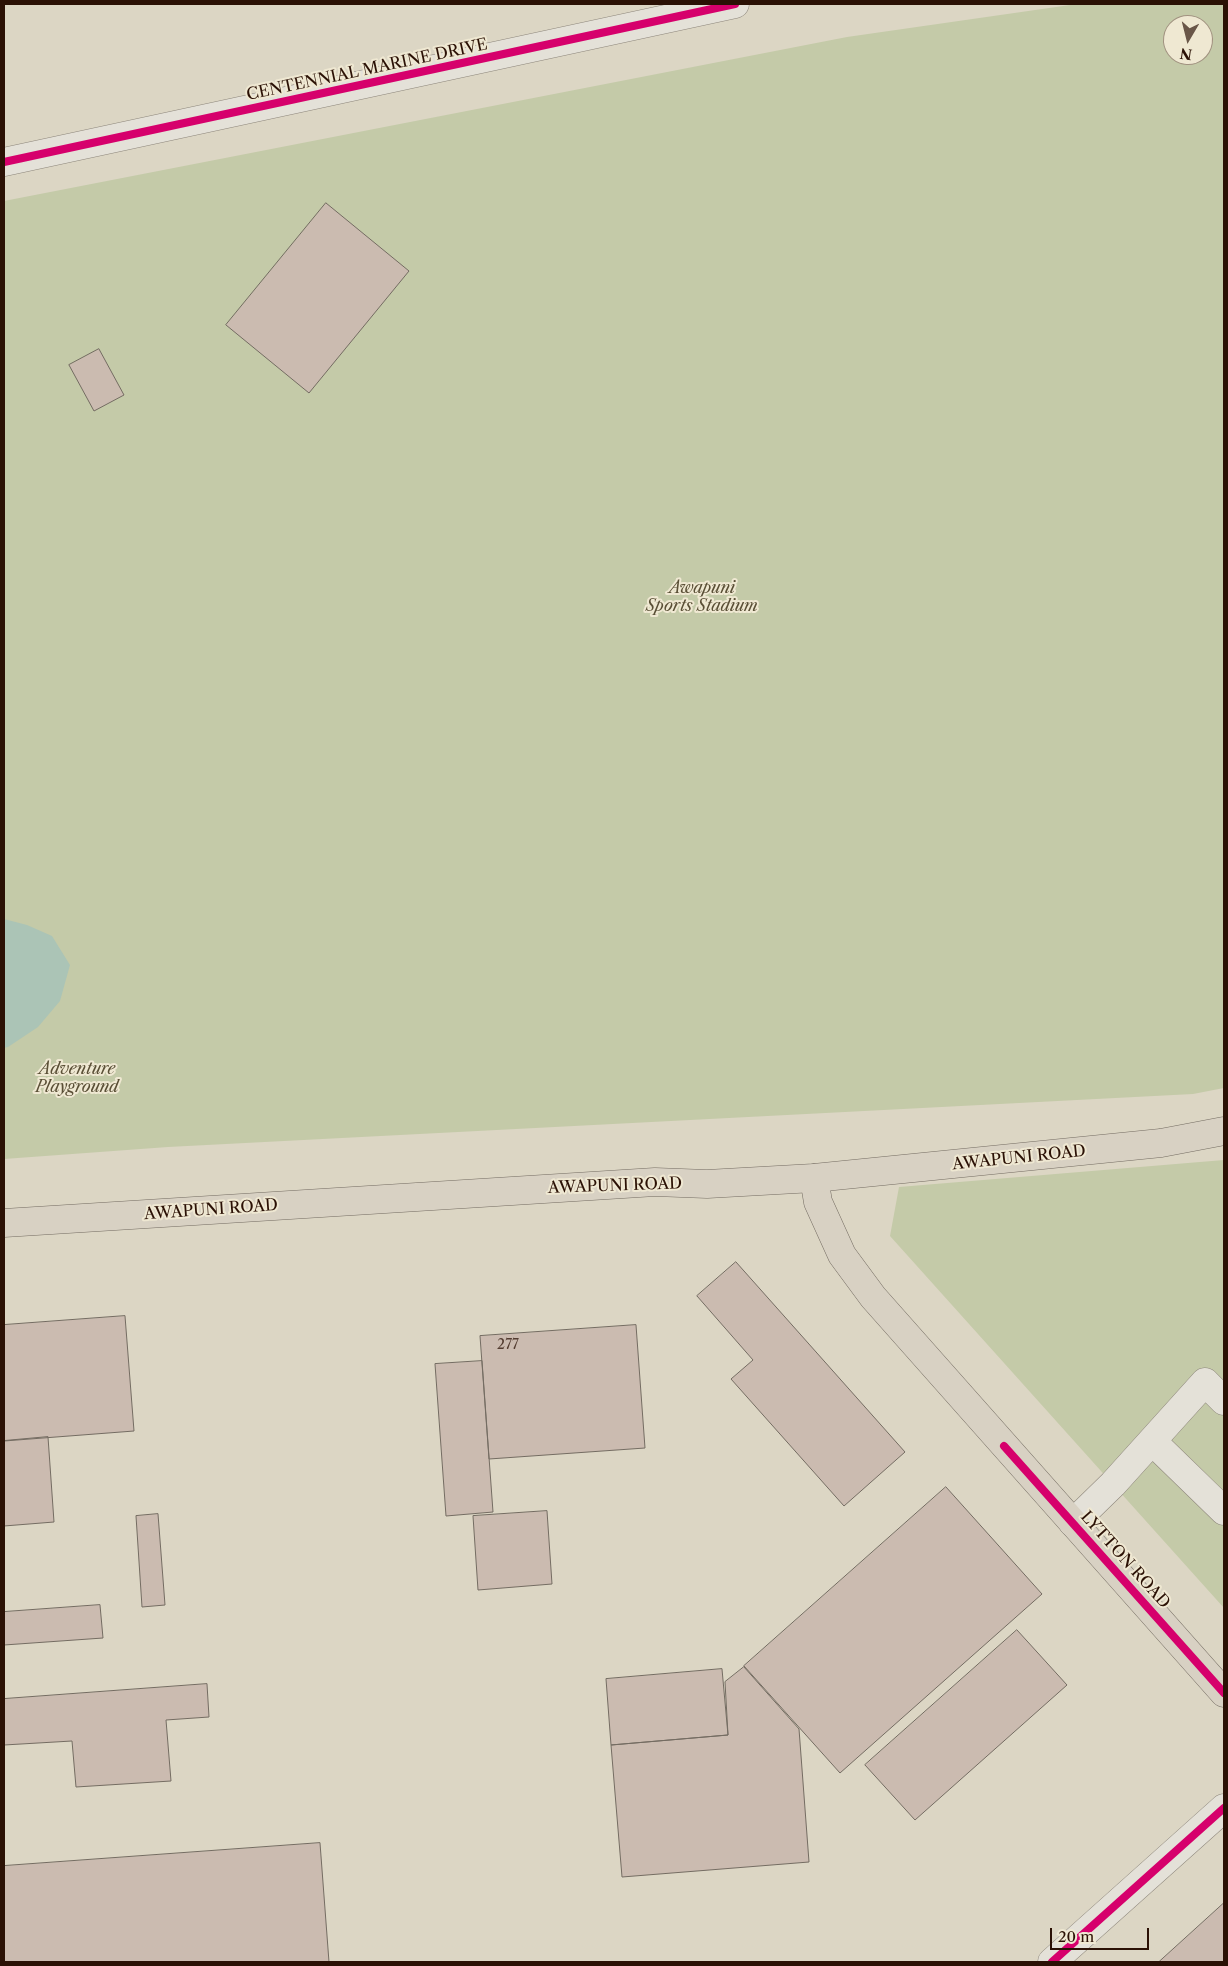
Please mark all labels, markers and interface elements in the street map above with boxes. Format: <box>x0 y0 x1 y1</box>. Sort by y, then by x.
north arrow <box>1163 15 1213 65</box>
street label: CENTENNIAL MARINE DRIVE <box>245 35 489 105</box>
text: N <box>1179 44 1193 64</box>
park label: Awapuni Sports Stadium <box>646 578 758 616</box>
park label: Adventure Playground <box>35 1059 119 1097</box>
street label: AWAPUNI ROAD <box>951 1141 1087 1175</box>
street label: AWAPUNI ROAD <box>548 1174 682 1198</box>
street label: AWAPUNI ROAD <box>143 1196 279 1224</box>
house number: 277 <box>497 1337 519 1353</box>
street label: LYTTON ROAD <box>1076 1507 1174 1613</box>
scale bar <box>1053 1918 1152 1950</box>
text: 20 m <box>1058 1927 1094 1946</box>

